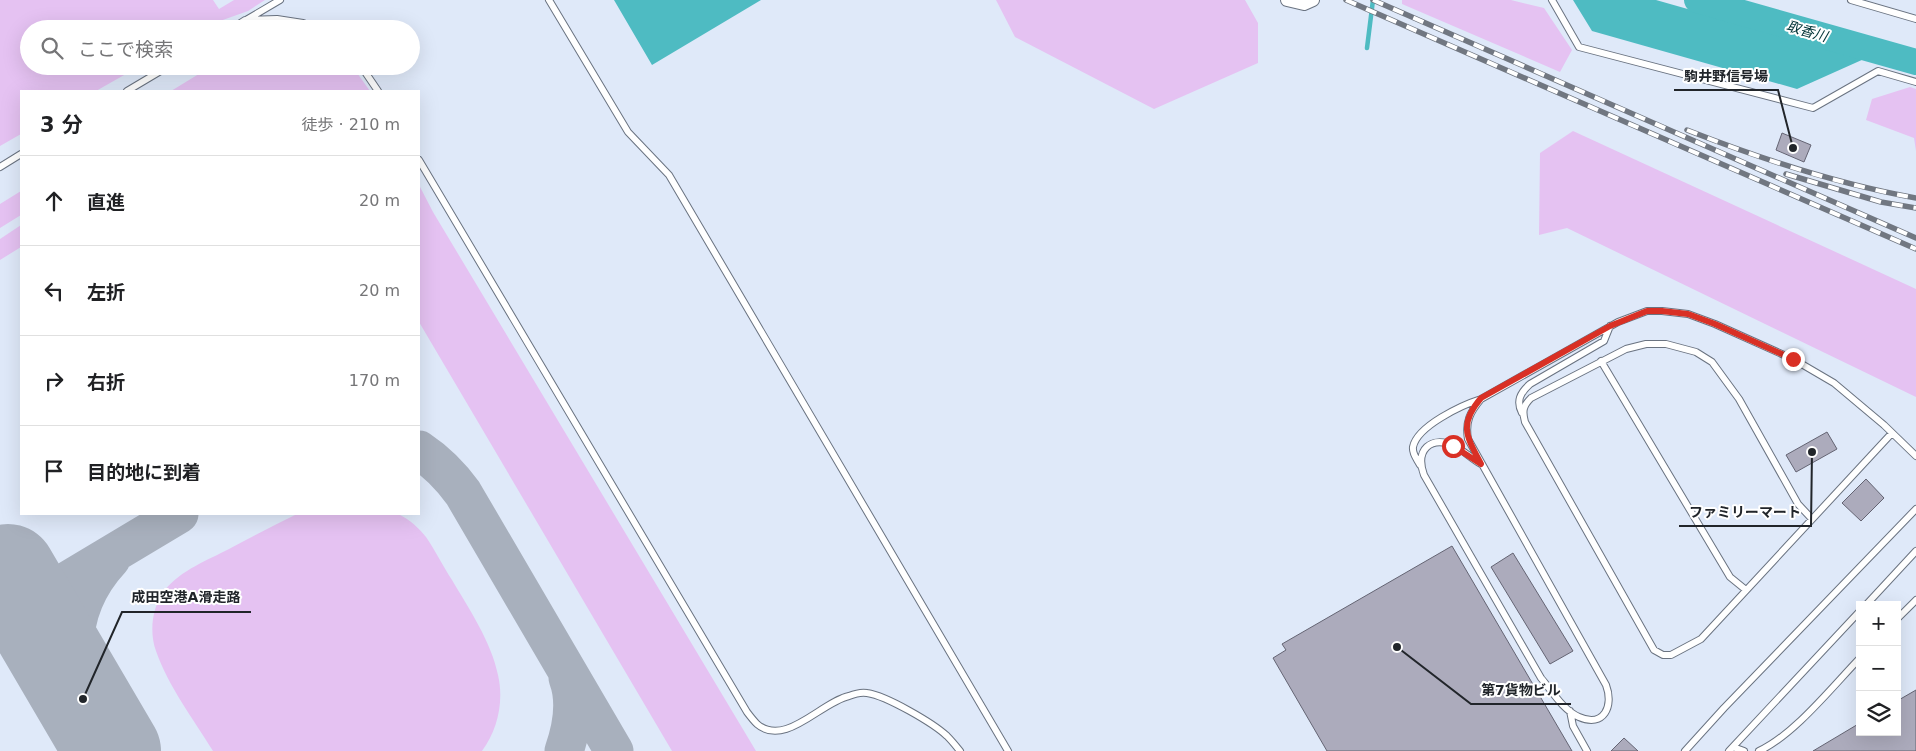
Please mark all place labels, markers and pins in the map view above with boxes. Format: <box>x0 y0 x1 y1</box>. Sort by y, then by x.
callout: 駒井野信号場 <box>1674 61 1778 90</box>
callout: ファミリーマート <box>1679 497 1811 526</box>
callout: 成田空港A滑走路 <box>122 583 251 612</box>
callout: 第7貨物ビル <box>1471 675 1571 704</box>

